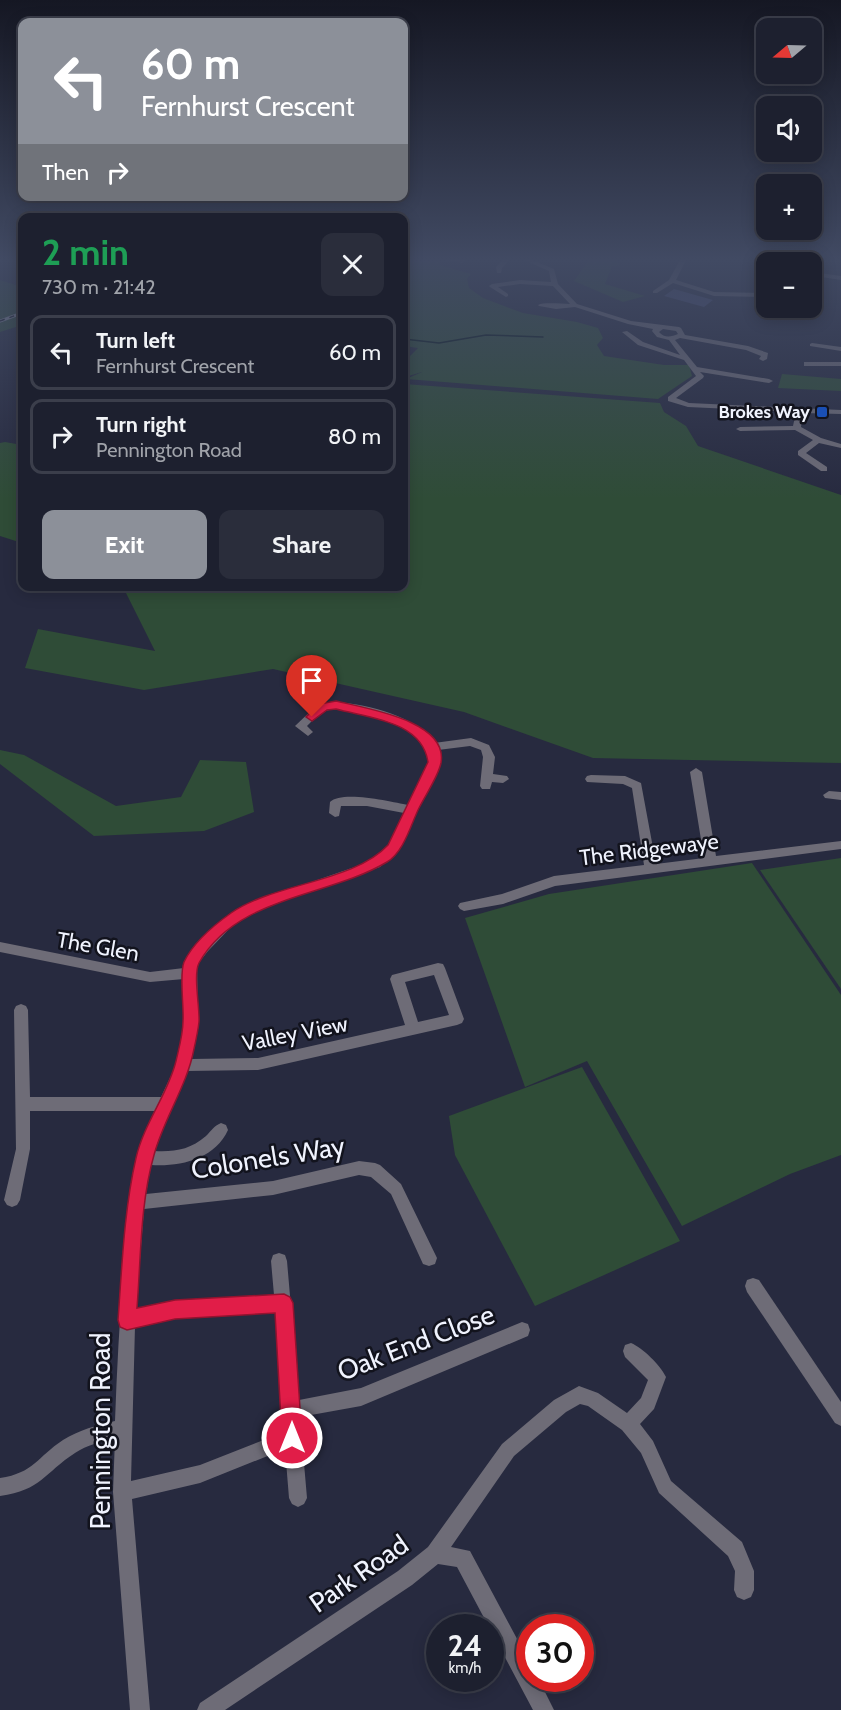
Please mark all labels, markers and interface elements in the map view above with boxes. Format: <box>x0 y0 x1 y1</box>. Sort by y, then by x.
north arrow <box>756 18 822 84</box>
map controls <box>756 18 822 318</box>
text: 60 m <box>141 38 240 90</box>
icon: left <box>42 42 120 120</box>
text: Fernhurst Crescent <box>141 90 355 123</box>
button: sound <box>756 96 822 162</box>
icon: right <box>101 156 134 189</box>
text: Then <box>42 159 89 186</box>
button: + <box>756 174 822 240</box>
text: 2 min <box>42 230 129 274</box>
button: close <box>321 233 384 296</box>
button: − <box>756 252 822 318</box>
text: 730 m · 21:42 <box>42 275 156 299</box>
text: Turn left <box>96 327 175 354</box>
icon: left <box>45 336 78 369</box>
text: 60 m <box>329 339 381 366</box>
text: Fernhurst Crescent <box>96 354 254 378</box>
place label: Brokes Way <box>719 401 810 423</box>
marker: Brokes Way <box>815 405 829 419</box>
text: Turn right <box>96 411 186 438</box>
icon: right <box>45 420 78 453</box>
text: 80 m <box>328 423 381 450</box>
text: Pennington Road <box>96 438 242 462</box>
button: Exit <box>42 510 207 579</box>
button: Share <box>219 510 384 579</box>
pin <box>286 655 337 717</box>
icon: arrive <box>295 664 328 697</box>
street label: The Ridgewaye <box>578 828 720 871</box>
street label: The Glen <box>55 926 141 967</box>
street label: Valley View <box>240 1010 350 1057</box>
street label: Colonels Way <box>189 1129 348 1186</box>
street label: Oak End Close <box>333 1297 499 1388</box>
street label: Pennington Road <box>84 1333 117 1529</box>
position arrow <box>260 1406 324 1470</box>
street label: Park Road <box>303 1528 415 1620</box>
speed limit sign: 30 <box>516 1614 594 1692</box>
text: 24 <box>448 1627 482 1664</box>
text: km/h <box>449 1659 481 1677</box>

